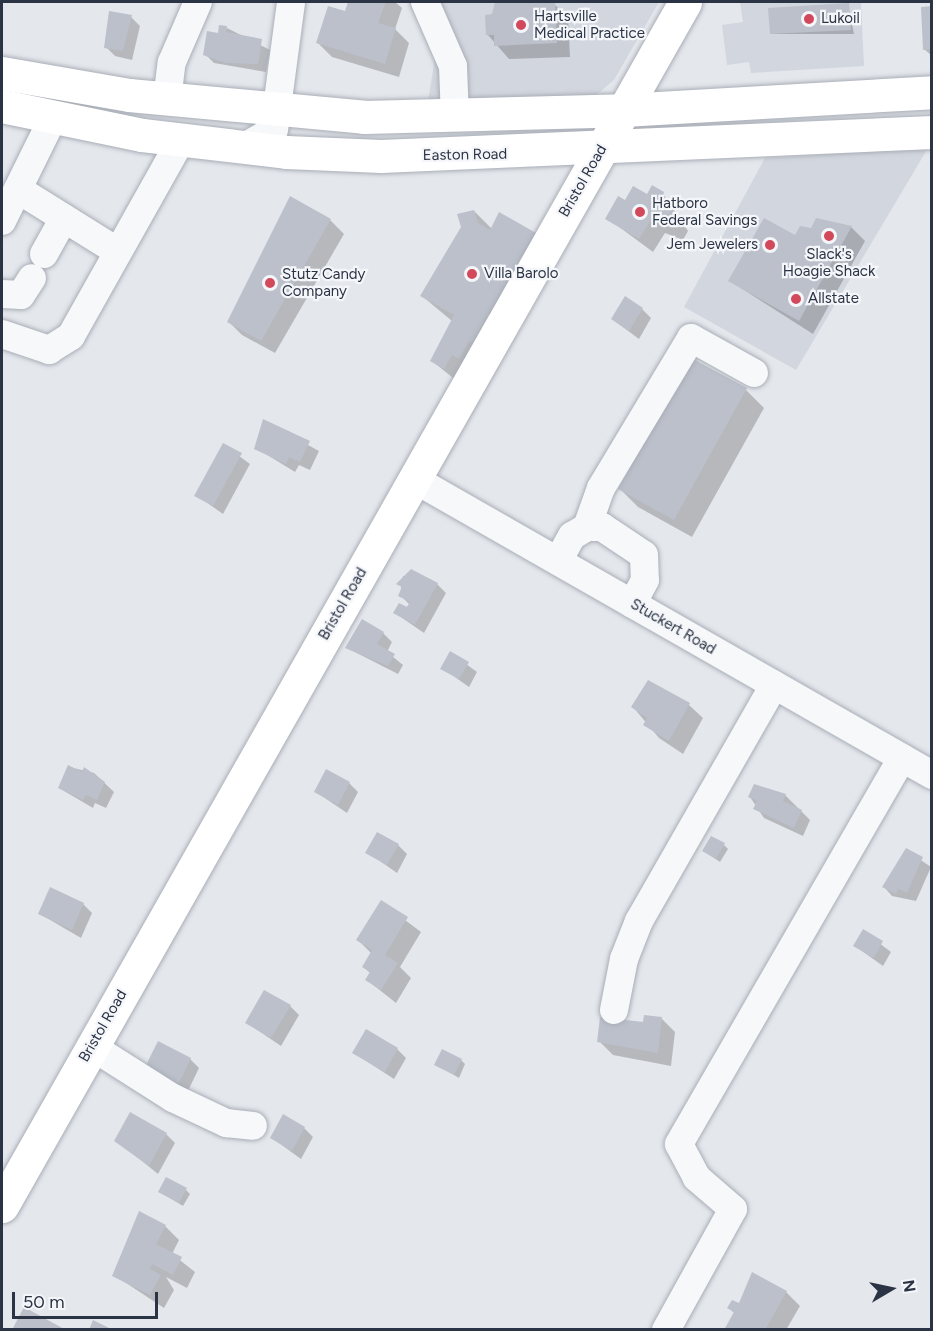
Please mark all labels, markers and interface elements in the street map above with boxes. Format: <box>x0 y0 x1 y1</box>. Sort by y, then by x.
place label: Hartsville Medical Practice <box>534 7 645 42</box>
place label: Lukoil <box>821 10 860 28</box>
marker: Lukoil <box>802 12 816 26</box>
marker: Hartsville Medical Practice <box>512 16 530 34</box>
street label: Bristol Road <box>555 142 611 220</box>
street label: Easton Road <box>423 145 507 165</box>
place label: Hatboro Federal Savings <box>652 194 757 229</box>
marker: Hatboro Federal Savings <box>633 205 647 219</box>
marker: Slack's Hoagie Shack <box>822 229 836 243</box>
place label: Jem Jewelers <box>667 236 758 254</box>
marker: Jem Jewelers <box>763 238 777 252</box>
place label: Slack's Hoagie Shack <box>783 245 875 280</box>
place label: Stutz Candy Company <box>282 265 366 300</box>
place label: Villa Barolo <box>484 265 558 283</box>
marker: Villa Barolo <box>465 267 479 281</box>
marker: Stutz Candy Company <box>263 276 277 290</box>
place label: Allstate <box>808 290 859 308</box>
marker: Allstate <box>789 292 803 306</box>
street label: Bristol Road <box>315 565 371 643</box>
street label: Stuckert Road <box>627 595 719 659</box>
street label: Bristol Road <box>75 987 131 1065</box>
north arrow <box>861 1259 921 1319</box>
text: N <box>899 1279 920 1294</box>
scale bar <box>15 1280 160 1318</box>
text: 50 m <box>23 1291 65 1313</box>

